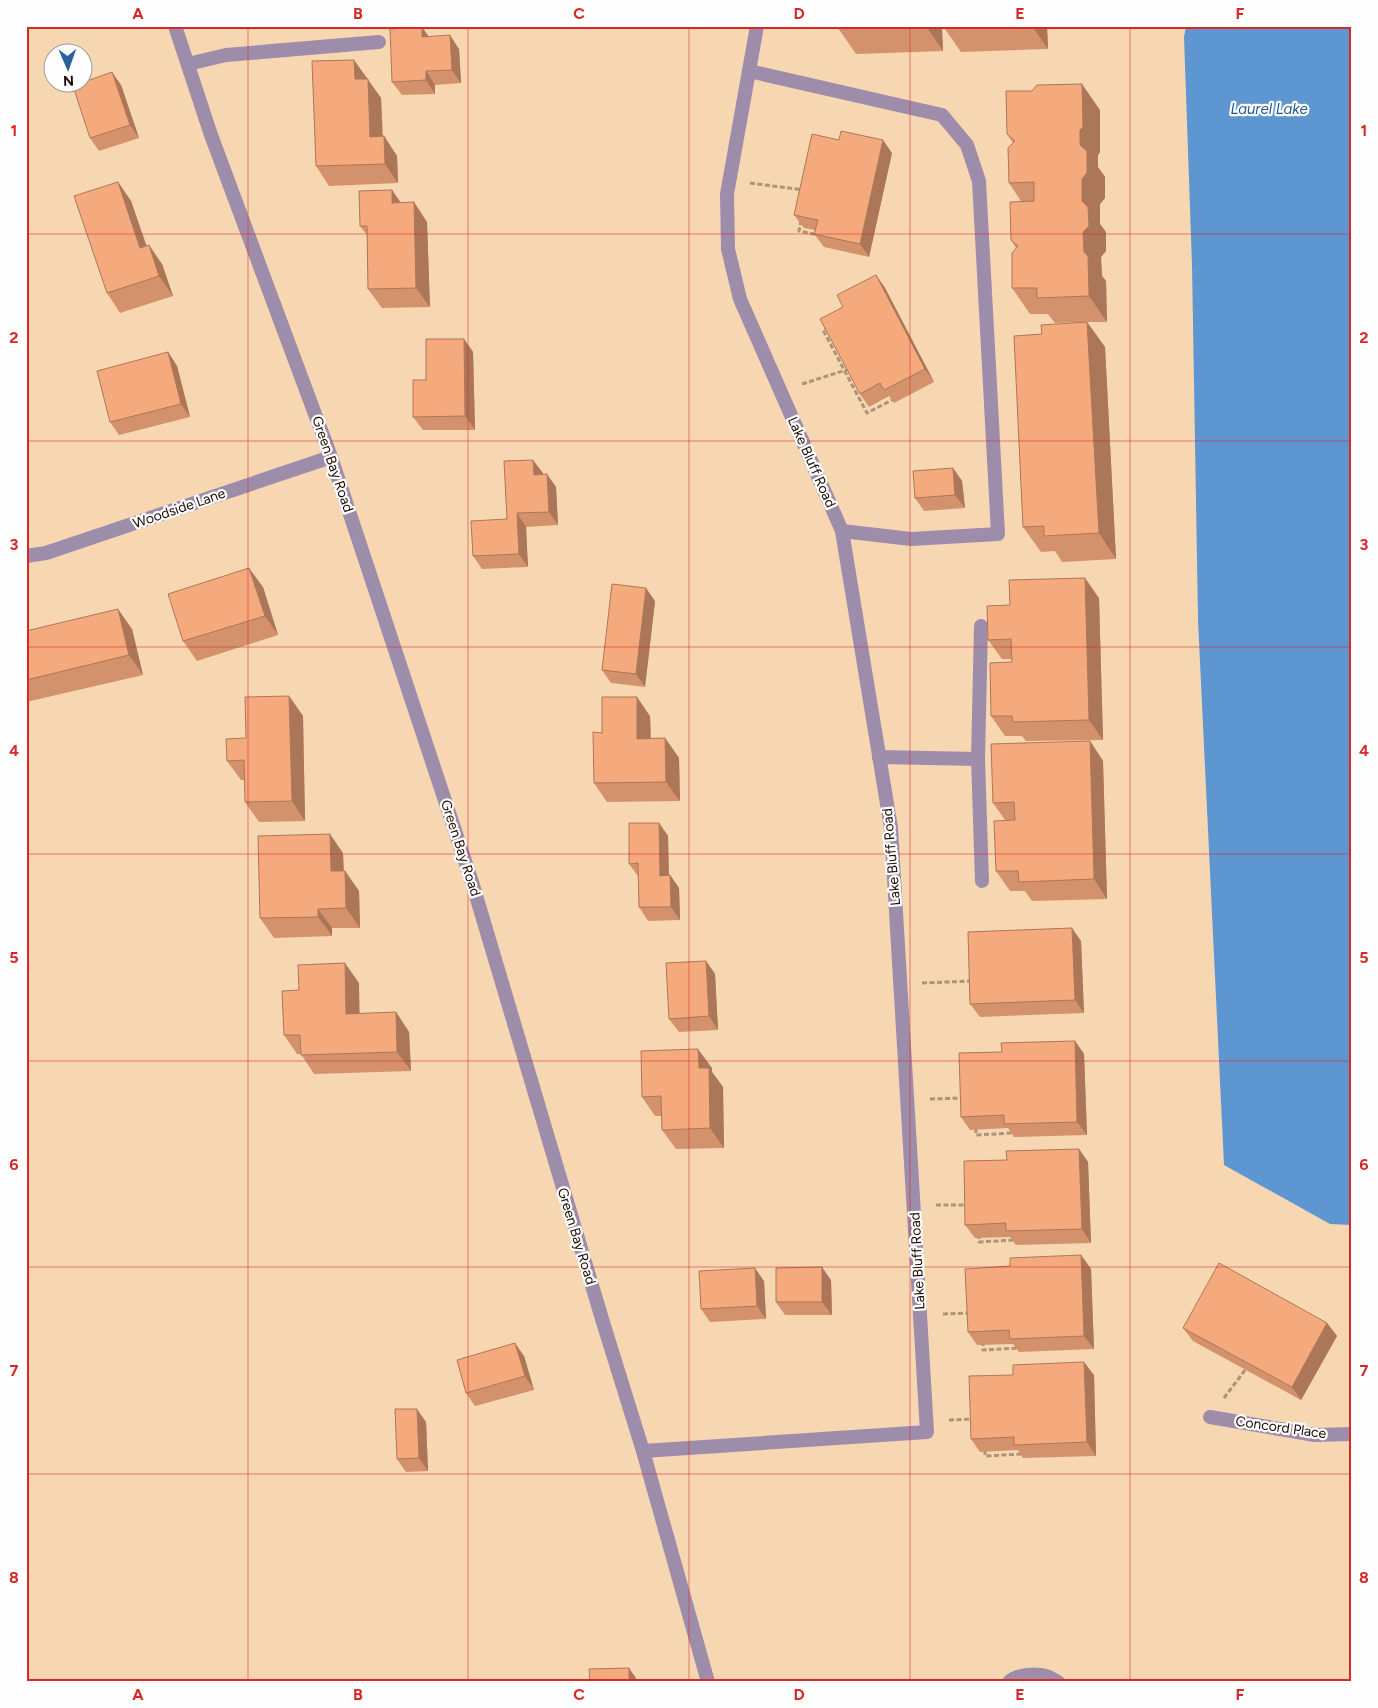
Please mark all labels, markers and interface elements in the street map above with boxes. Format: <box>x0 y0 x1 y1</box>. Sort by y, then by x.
text: A <box>132 4 144 23</box>
text: B <box>353 4 363 23</box>
text: C <box>573 4 585 23</box>
text: D <box>793 4 805 23</box>
text: E <box>1015 4 1025 23</box>
text: F <box>1236 4 1245 23</box>
north arrow <box>42 42 92 92</box>
text: N <box>63 72 74 89</box>
water label: Laurel Lake <box>1230 100 1308 118</box>
text: 1 <box>11 121 17 140</box>
text: 1 <box>1361 121 1367 140</box>
text: 2 <box>9 328 19 347</box>
text: 2 <box>1359 328 1369 347</box>
street label: Green Bay Road <box>308 414 357 514</box>
street label: Lake Bluff Road <box>784 414 839 510</box>
street label: Woodside Lane <box>131 485 228 532</box>
text: 3 <box>10 535 19 554</box>
text: 3 <box>1360 535 1369 554</box>
text: 4 <box>9 741 19 760</box>
text: 4 <box>1359 741 1369 760</box>
street label: Green Bay Road <box>437 798 484 899</box>
street label: Lake Bluff Road <box>879 808 904 906</box>
text: 5 <box>9 948 19 967</box>
text: 5 <box>1359 948 1369 967</box>
text: 6 <box>9 1155 19 1174</box>
text: 6 <box>1359 1155 1369 1174</box>
street label: Green Bay Road <box>554 1186 599 1287</box>
street label: Lake Bluff Road <box>906 1212 929 1310</box>
text: 7 <box>10 1361 19 1380</box>
text: 7 <box>1360 1361 1369 1380</box>
street label: Concord Place <box>1234 1413 1328 1442</box>
text: 8 <box>9 1568 19 1587</box>
text: 8 <box>1359 1568 1369 1587</box>
text: A <box>132 1685 144 1704</box>
text: B <box>353 1685 363 1704</box>
text: C <box>573 1685 585 1704</box>
text: D <box>793 1685 805 1704</box>
text: E <box>1015 1685 1025 1704</box>
text: F <box>1236 1685 1245 1704</box>

